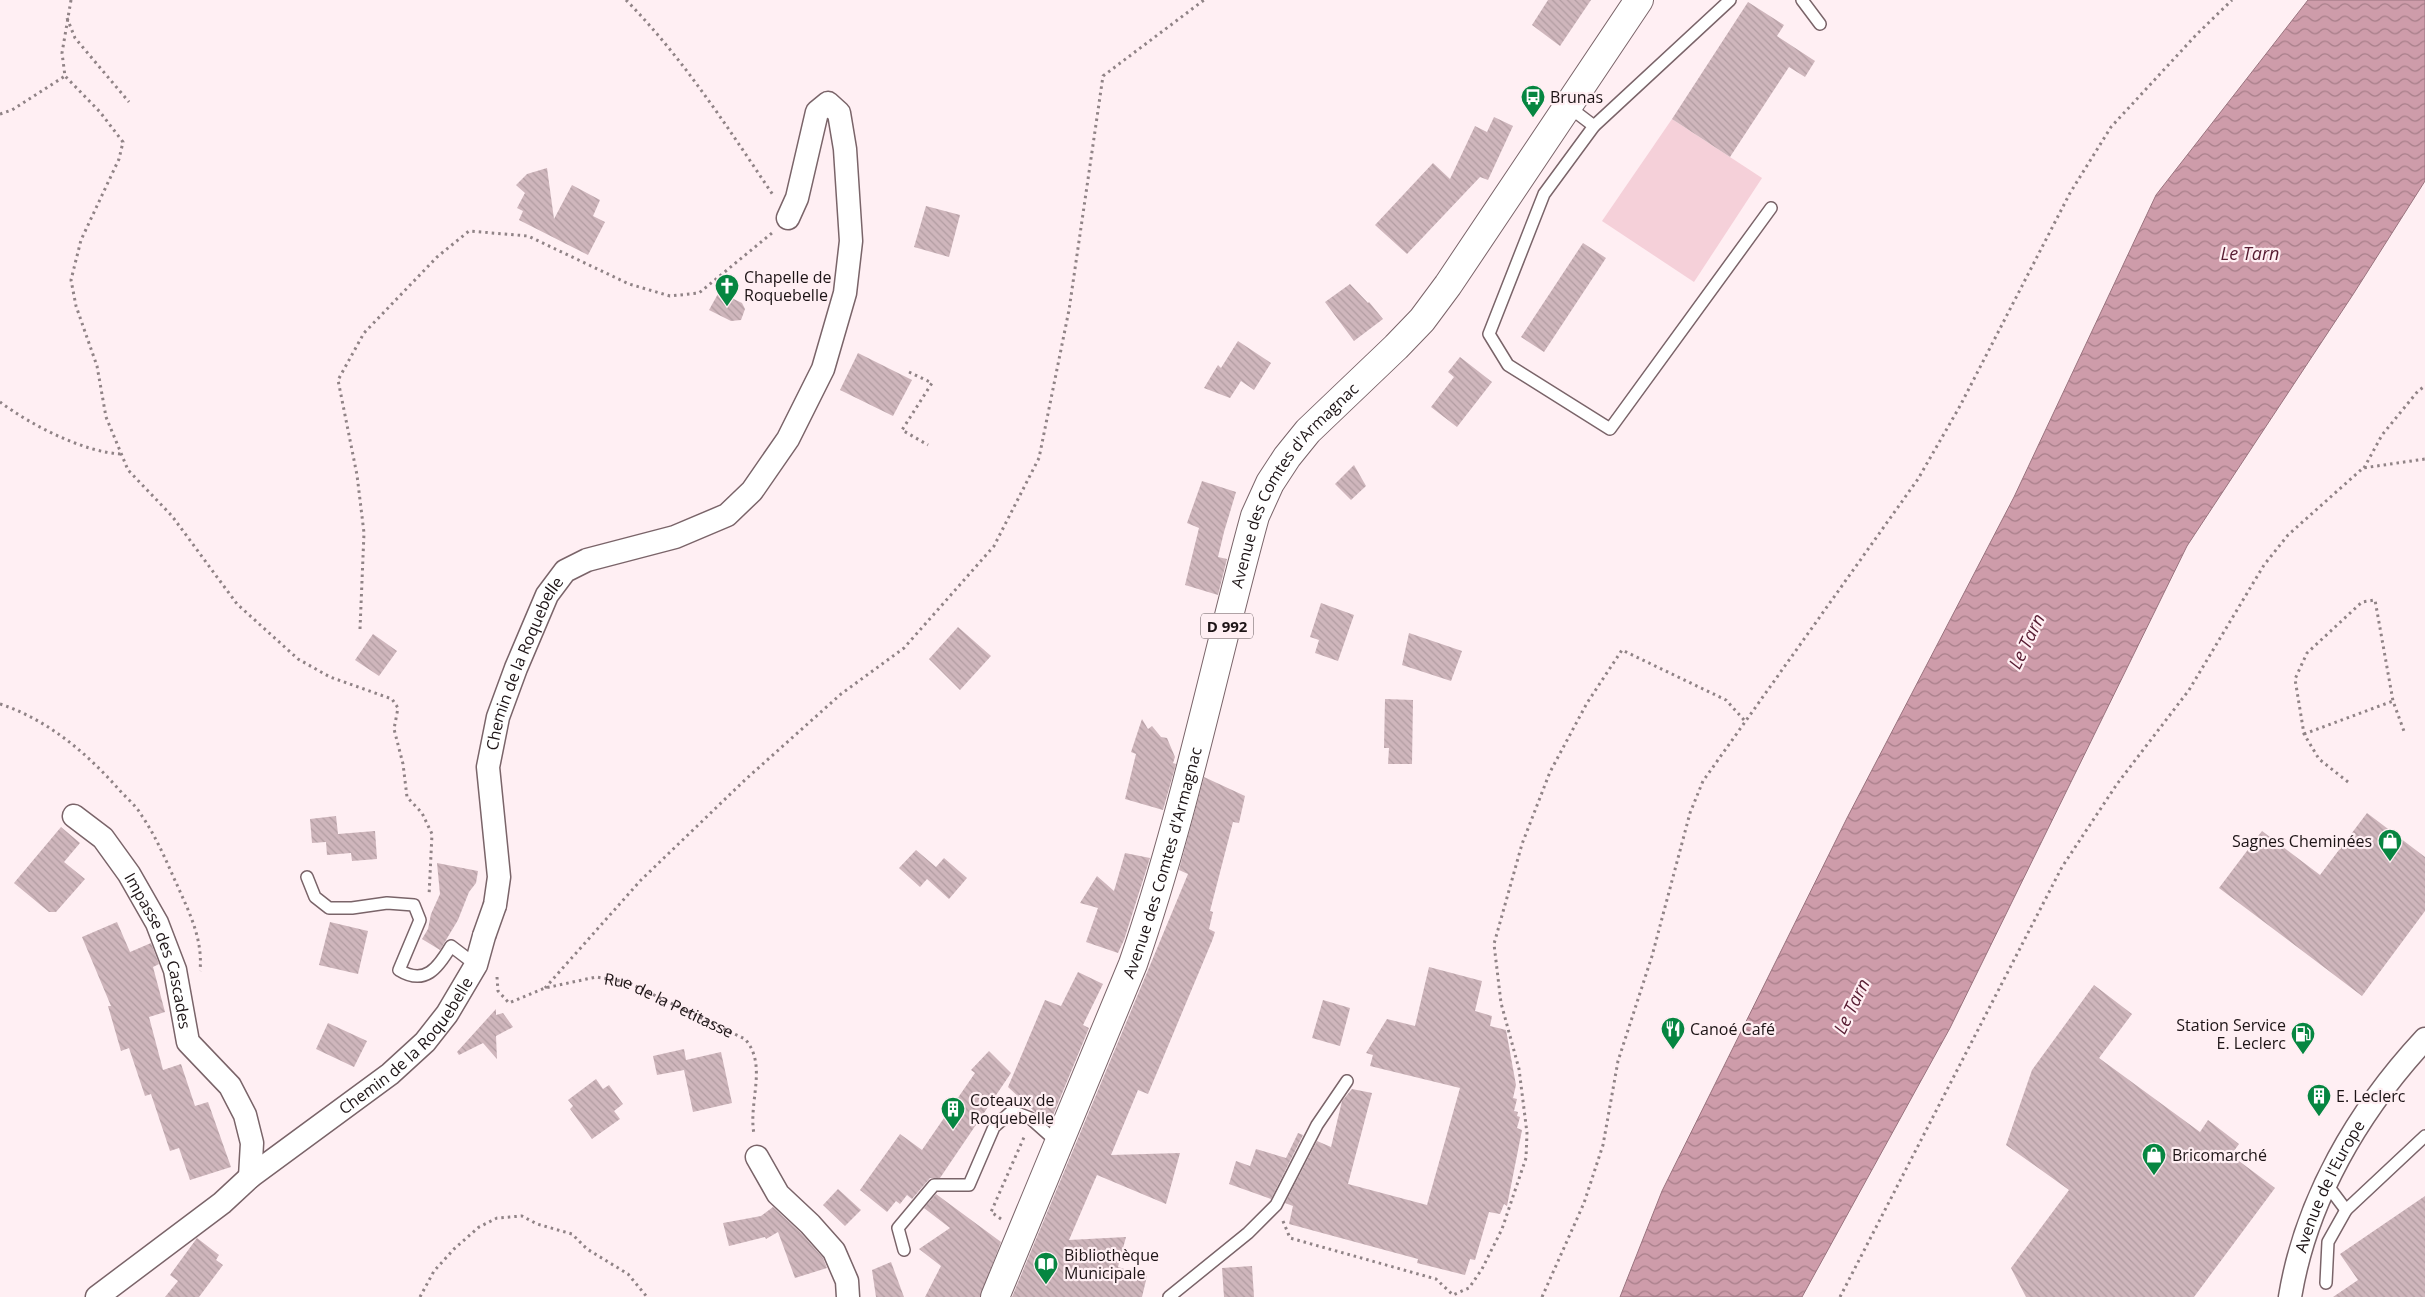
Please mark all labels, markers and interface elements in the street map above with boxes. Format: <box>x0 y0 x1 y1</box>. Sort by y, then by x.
bus stop icon: Brunas <box>1520 84 1546 118</box>
place label: Brunas <box>1550 86 1603 108</box>
water label: Le Tarn <box>2221 241 2279 265</box>
place label: Chapelle de Roquebelle <box>744 266 832 306</box>
church icon: Chapelle de Roquebelle <box>714 273 740 307</box>
street label: Avenue des Comtes d'Armagnac <box>1225 378 1363 590</box>
street label: Chemin de la Roquebelle <box>481 572 568 752</box>
water label: Le Tarn <box>2002 609 2050 673</box>
road number: D 992 <box>1201 614 1253 638</box>
street label: Avenue des Comtes d'Armagnac <box>1117 744 1207 982</box>
shop icon: Sagnes Cheminées <box>2377 828 2403 862</box>
place label: Sagnes Cheminées <box>2232 830 2372 852</box>
street label: Impasse des Cascades <box>119 868 196 1031</box>
street label: Rue de la Petitasse <box>603 967 737 1043</box>
street label: Chemin de la Roquebelle <box>334 973 478 1119</box>
water label: Le Tarn <box>1827 974 1875 1038</box>
place label: Station Service E. Leclerc <box>2176 1014 2286 1054</box>
restaurant icon: Canoé Café <box>1660 1016 1686 1050</box>
place label: Canoé Café <box>1690 1018 1775 1040</box>
fuel station icon: Station Service E. Leclerc <box>2290 1021 2316 1055</box>
building icon: E. Leclerc <box>2306 1083 2332 1117</box>
place label: E. Leclerc <box>2336 1085 2406 1107</box>
place label: Coteaux de Roquebelle <box>970 1089 1054 1129</box>
building icon: Coteaux de Roquebelle <box>940 1096 966 1130</box>
street label: Avenue de l'Europe <box>2289 1116 2369 1255</box>
shop icon: Bricomarché <box>2141 1142 2167 1176</box>
place label: Bricomarché <box>2172 1144 2267 1166</box>
place label: Bibliothèque Municipale <box>1064 1244 1159 1284</box>
library icon: Bibliothèque Municipale <box>1033 1251 1059 1285</box>

